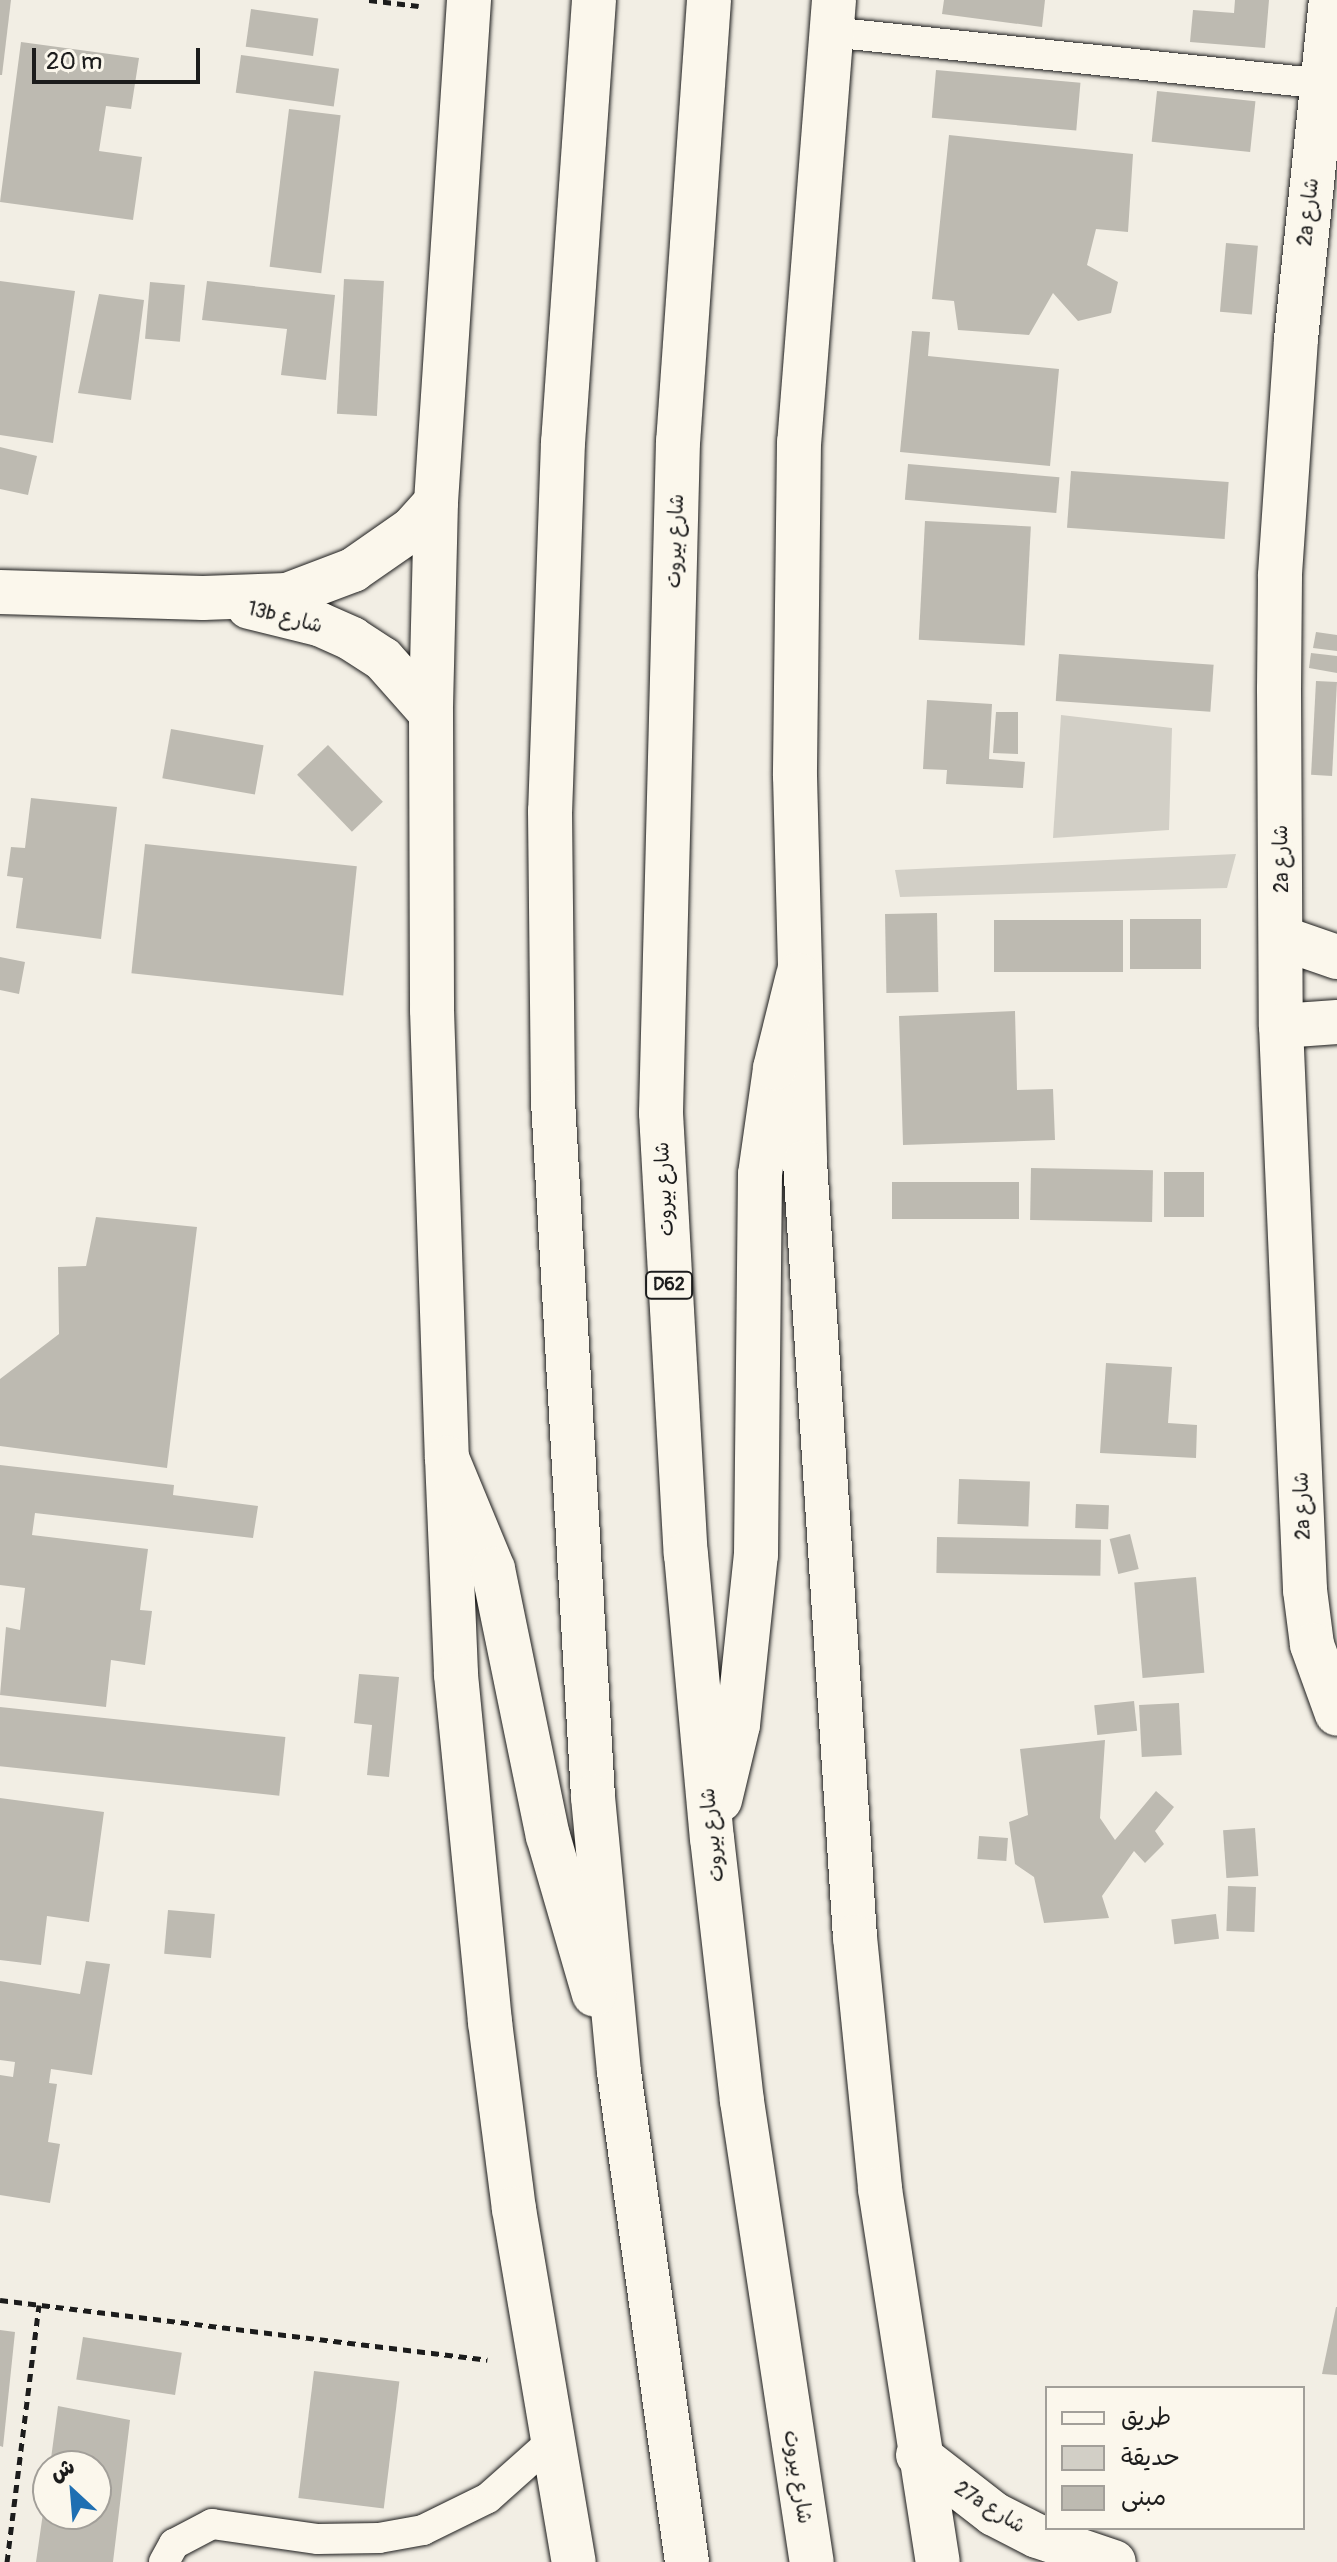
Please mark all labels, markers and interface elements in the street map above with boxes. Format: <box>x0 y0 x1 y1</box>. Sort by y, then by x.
scale bar <box>36 32 204 82</box>
text: 20 m <box>46 47 102 76</box>
street label: 2a شارع <box>1293 177 1323 247</box>
street label: شارع بيروت <box>661 493 689 589</box>
street label: 13b شارع <box>245 596 325 638</box>
street label: 2a شارع <box>1268 825 1294 893</box>
street label: شارع بيروت <box>650 1141 678 1237</box>
road number: D62 <box>645 1271 693 1299</box>
street label: 2a شارع <box>1289 1472 1315 1540</box>
street label: شارع بيروت <box>695 1787 729 1883</box>
legend <box>1045 2386 1305 2530</box>
text: طريق <box>1121 2403 1171 2432</box>
street label: شارع بيروت <box>779 2428 817 2526</box>
text: حديقة <box>1121 2443 1180 2472</box>
north arrow <box>32 2450 112 2530</box>
text: ش <box>45 2452 79 2488</box>
street label: 27a شارع <box>950 2476 1030 2538</box>
text: مبنى <box>1121 2483 1166 2512</box>

